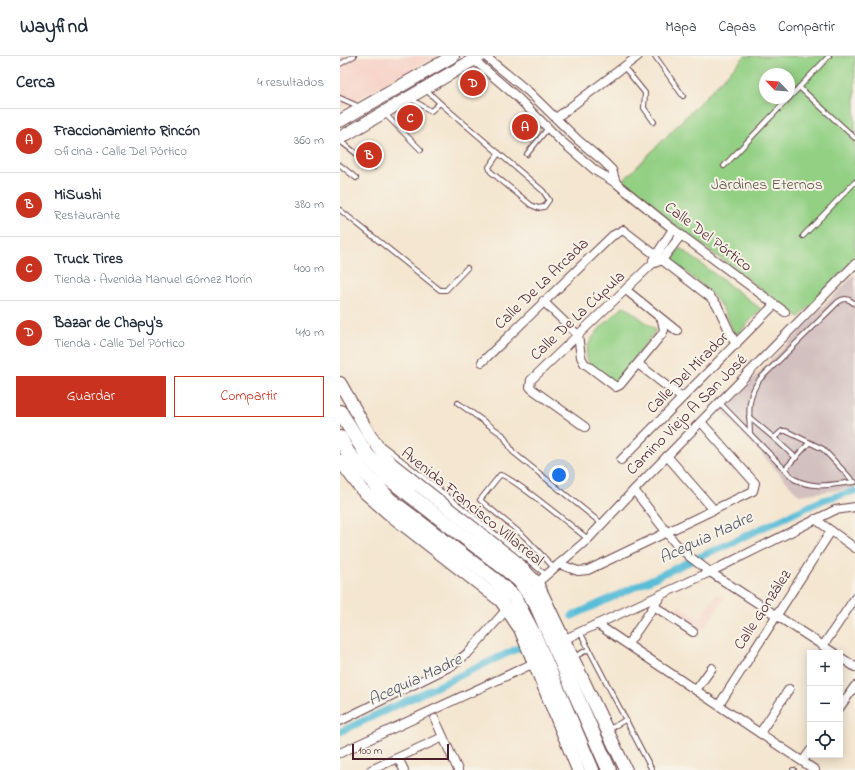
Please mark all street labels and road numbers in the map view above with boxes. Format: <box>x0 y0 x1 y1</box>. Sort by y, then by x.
street label: Calle Del Pórtico <box>659 196 757 278</box>
street label: Calle De La Arcada <box>489 232 595 336</box>
street label: Calle De La Cúpula <box>525 265 631 367</box>
street label: Calle Del Mirador <box>641 326 735 420</box>
street label: Camino Viejo A San José <box>621 348 754 481</box>
street label: Avenida Francisco Villarreal <box>395 442 549 572</box>
street label: Calle González <box>728 565 798 655</box>

